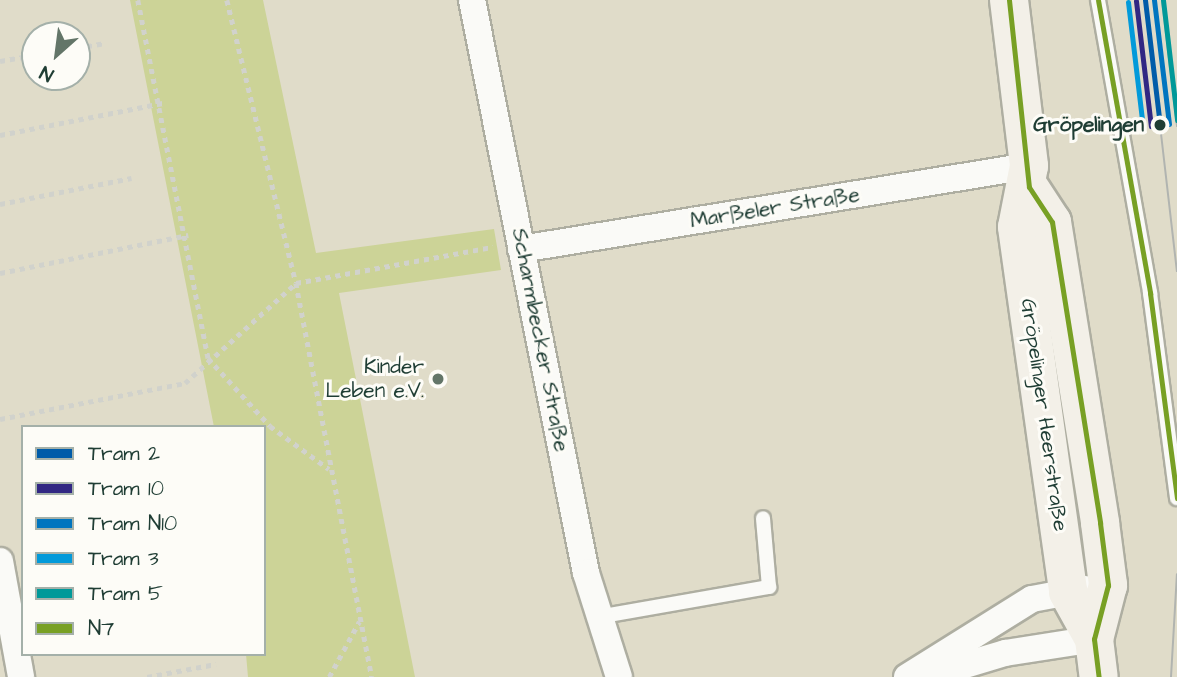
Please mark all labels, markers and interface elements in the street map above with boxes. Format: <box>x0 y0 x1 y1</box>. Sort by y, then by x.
north arrow <box>21 21 91 91</box>
text: N <box>35 59 58 88</box>
place label: Gröpelingen <box>1033 112 1144 138</box>
marker: Gröpelingen <box>1150 115 1170 135</box>
street label: Marßeler Straße <box>689 182 861 234</box>
street label: Scharmbecker Straße <box>506 226 574 454</box>
street label: Gröpelinger Heerstraße <box>1015 297 1073 533</box>
place label: Kinder Leben e.V. <box>326 354 424 404</box>
marker: Kinder Leben e.V. <box>430 371 446 387</box>
legend <box>21 425 266 656</box>
text: Tram 2 <box>88 439 160 468</box>
text: Tram 10 <box>88 474 164 503</box>
text: Tram N10 <box>88 509 177 538</box>
text: Tram 3 <box>88 544 159 573</box>
text: Tram 5 <box>88 579 163 608</box>
text: N7 <box>88 614 114 643</box>

